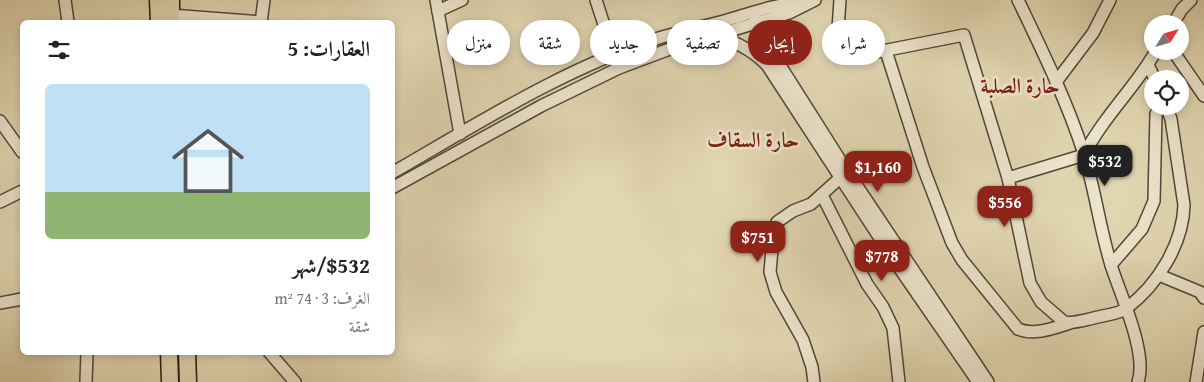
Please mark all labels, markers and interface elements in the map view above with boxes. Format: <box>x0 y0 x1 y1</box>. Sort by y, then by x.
north arrow <box>1144 15 1189 60</box>
map controls <box>1144 15 1189 115</box>
chip: منزل <box>447 20 510 65</box>
chip: شقة <box>520 20 580 65</box>
chip: جديد <box>590 20 657 65</box>
chip: تصفية <box>667 20 738 65</box>
chip: إيجار <box>748 20 812 65</box>
chip: شراء <box>822 20 885 65</box>
text: العقارات: 5 <box>288 33 370 64</box>
icon: filters <box>45 36 73 64</box>
district label: حارة الصلبة <box>981 70 1060 101</box>
button: locate <box>1144 70 1189 115</box>
icon: home <box>163 116 253 206</box>
district label: حارة السقاف <box>707 124 799 155</box>
pin: $532 <box>1075 144 1135 187</box>
text: $532 <box>1088 149 1122 173</box>
pin: $1,160 <box>837 150 919 193</box>
text: $1,160 <box>855 155 901 179</box>
pin: $556 <box>975 186 1035 228</box>
text: $556 <box>988 190 1022 214</box>
pin: $751 <box>728 220 788 263</box>
text: $751 <box>741 225 775 249</box>
pin: $778 <box>852 240 912 282</box>
text: $778 <box>865 244 899 268</box>
text: $532/شهر <box>292 250 370 281</box>
text: الغرف: 3 · 74 m² <box>274 286 370 310</box>
text: شقة <box>349 314 370 338</box>

